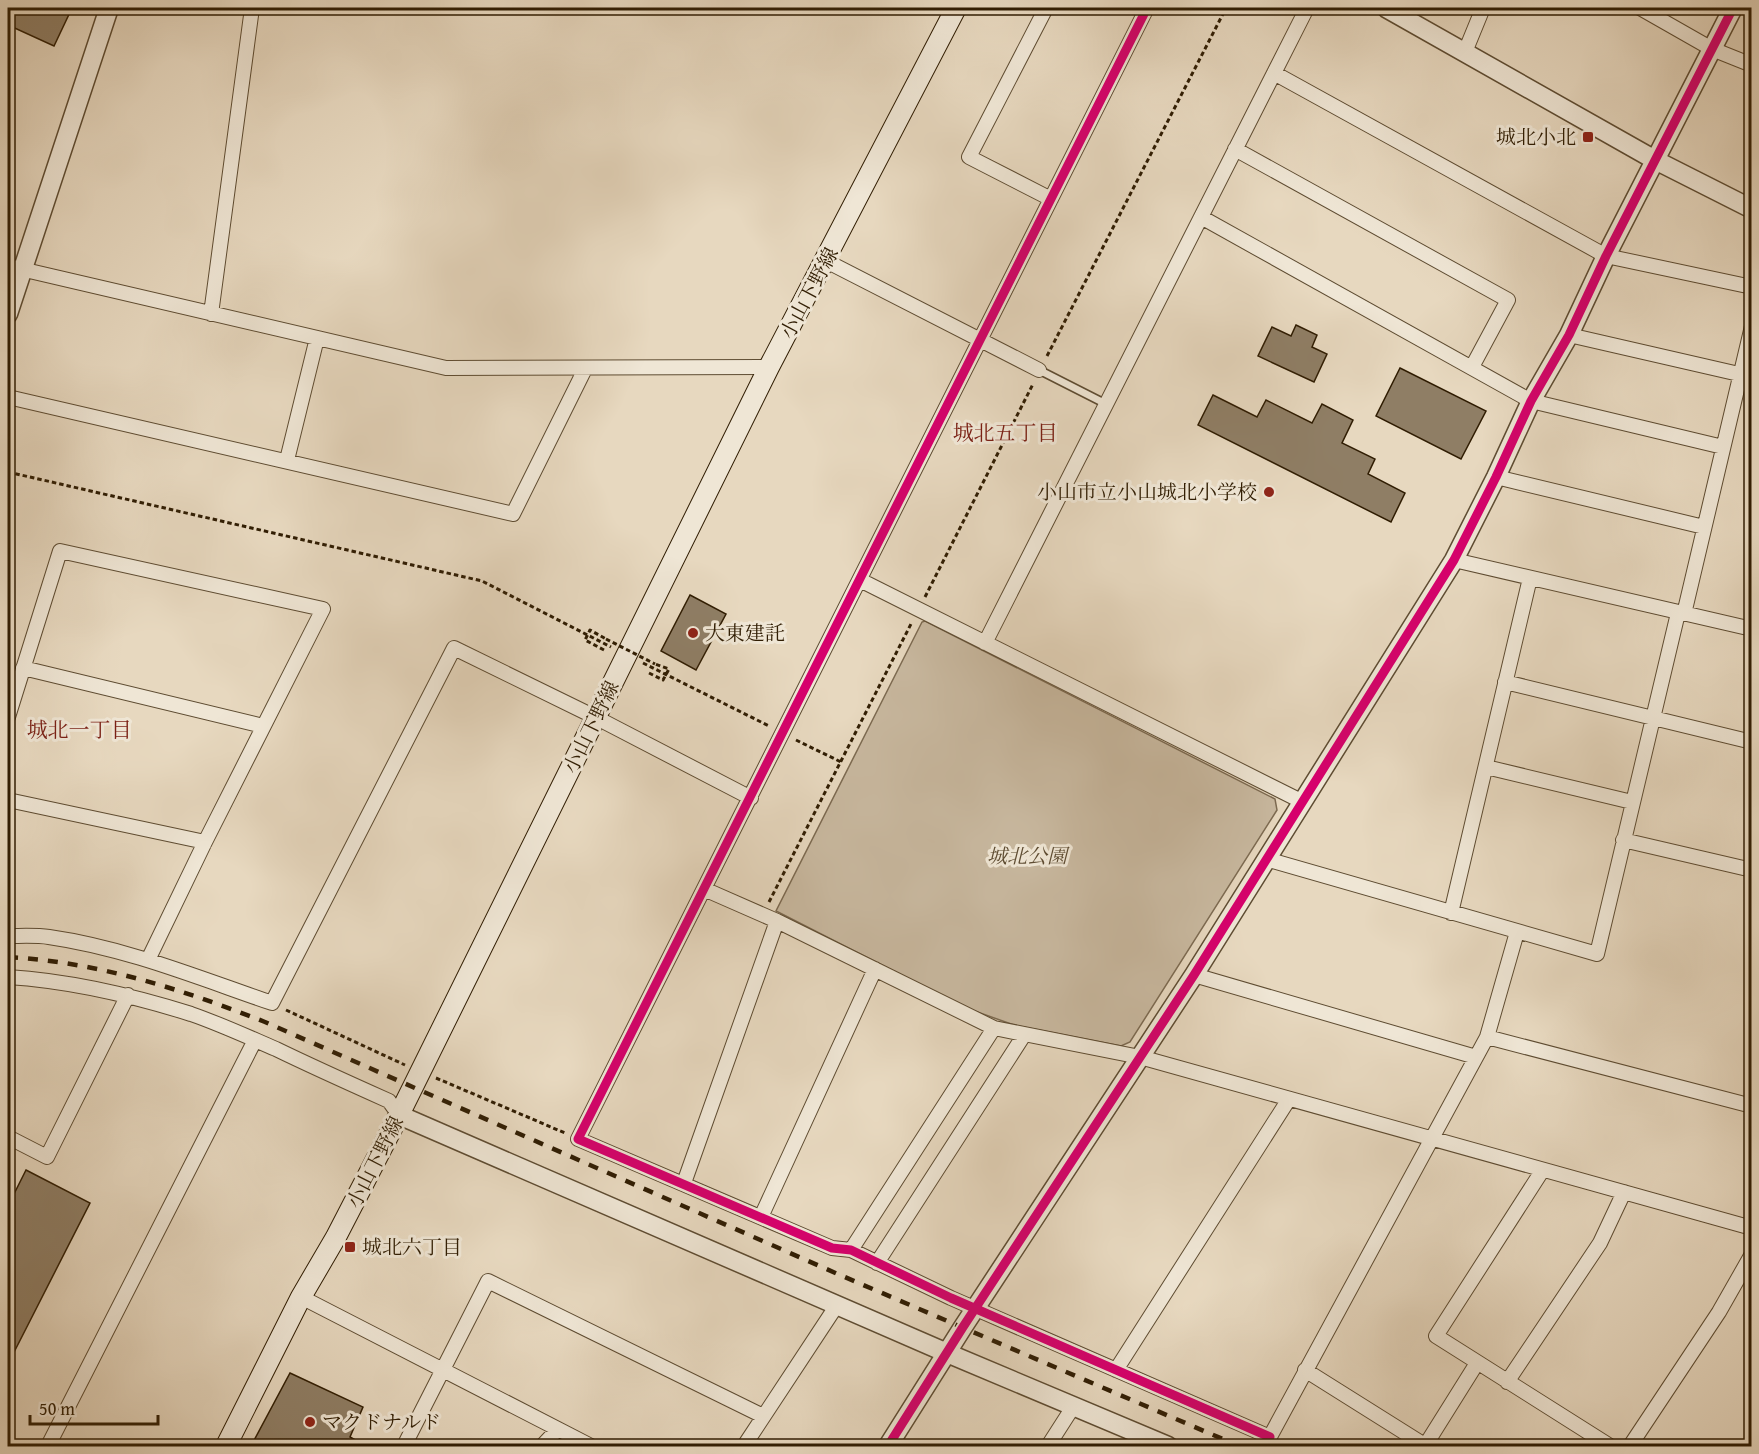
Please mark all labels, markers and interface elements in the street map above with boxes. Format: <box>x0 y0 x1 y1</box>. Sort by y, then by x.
place label: 城北小北 <box>1496 122 1576 151</box>
marker: 城北小北 <box>1581 130 1595 144</box>
street label: 小山下野線 <box>772 242 845 344</box>
district label: 城北五丁目 <box>953 417 1058 448</box>
place label: 小山市立小山城北小学校 <box>1037 477 1257 506</box>
marker: 小山市立小山城北小学校 <box>1262 485 1276 499</box>
place label: 大東建託 <box>705 618 785 647</box>
marker: 大東建託 <box>686 626 700 640</box>
street label: 小山下野線 <box>556 675 626 778</box>
district label: 城北一丁目 <box>27 714 132 745</box>
park label: 城北公園 <box>987 841 1070 870</box>
street label: 小山下野線 <box>339 1111 410 1213</box>
place label: 城北六丁目 <box>362 1232 462 1261</box>
marker: 城北六丁目 <box>343 1240 357 1254</box>
scale bar <box>30 1388 158 1426</box>
text: 50 m <box>39 1395 75 1422</box>
place label: マクドナルド <box>322 1407 441 1436</box>
marker: マクドナルド <box>303 1415 317 1429</box>

